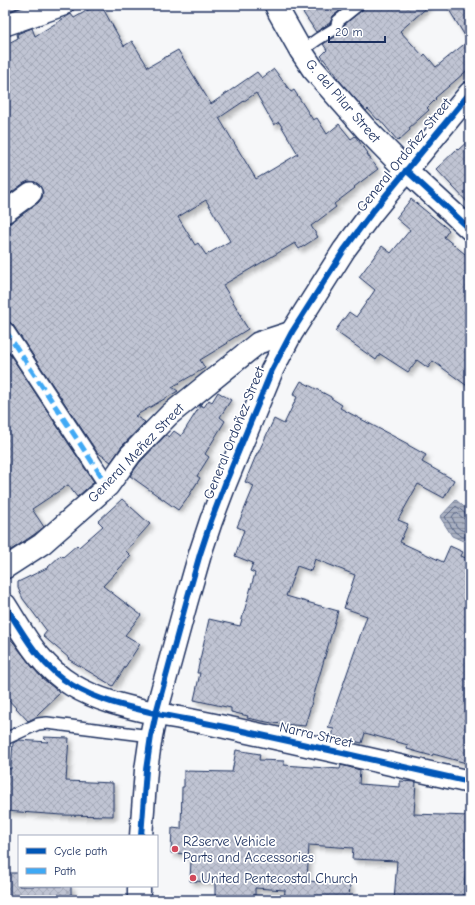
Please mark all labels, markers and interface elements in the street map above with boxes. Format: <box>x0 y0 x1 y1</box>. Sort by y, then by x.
scale bar <box>329 18 385 44</box>
text: 20 m <box>335 25 363 39</box>
street label: G. del Pilar Street <box>302 56 385 147</box>
street label: General Ordoñez Street <box>353 94 456 215</box>
street label: General Ordoñez Street <box>200 363 269 502</box>
street label: General Meñez Street <box>84 399 188 506</box>
street label: Narra Street <box>278 718 355 752</box>
place label: R2serve Vehicle Parts and Accessories <box>183 833 314 866</box>
legend <box>18 835 158 887</box>
text: Cycle path <box>54 844 107 858</box>
marker: R2serve Vehicle Parts and Accessories <box>170 844 180 854</box>
text: Path <box>54 864 76 878</box>
place label: United Pentecostal Church <box>201 870 358 887</box>
marker: United Pentecostal Church <box>188 873 198 883</box>

